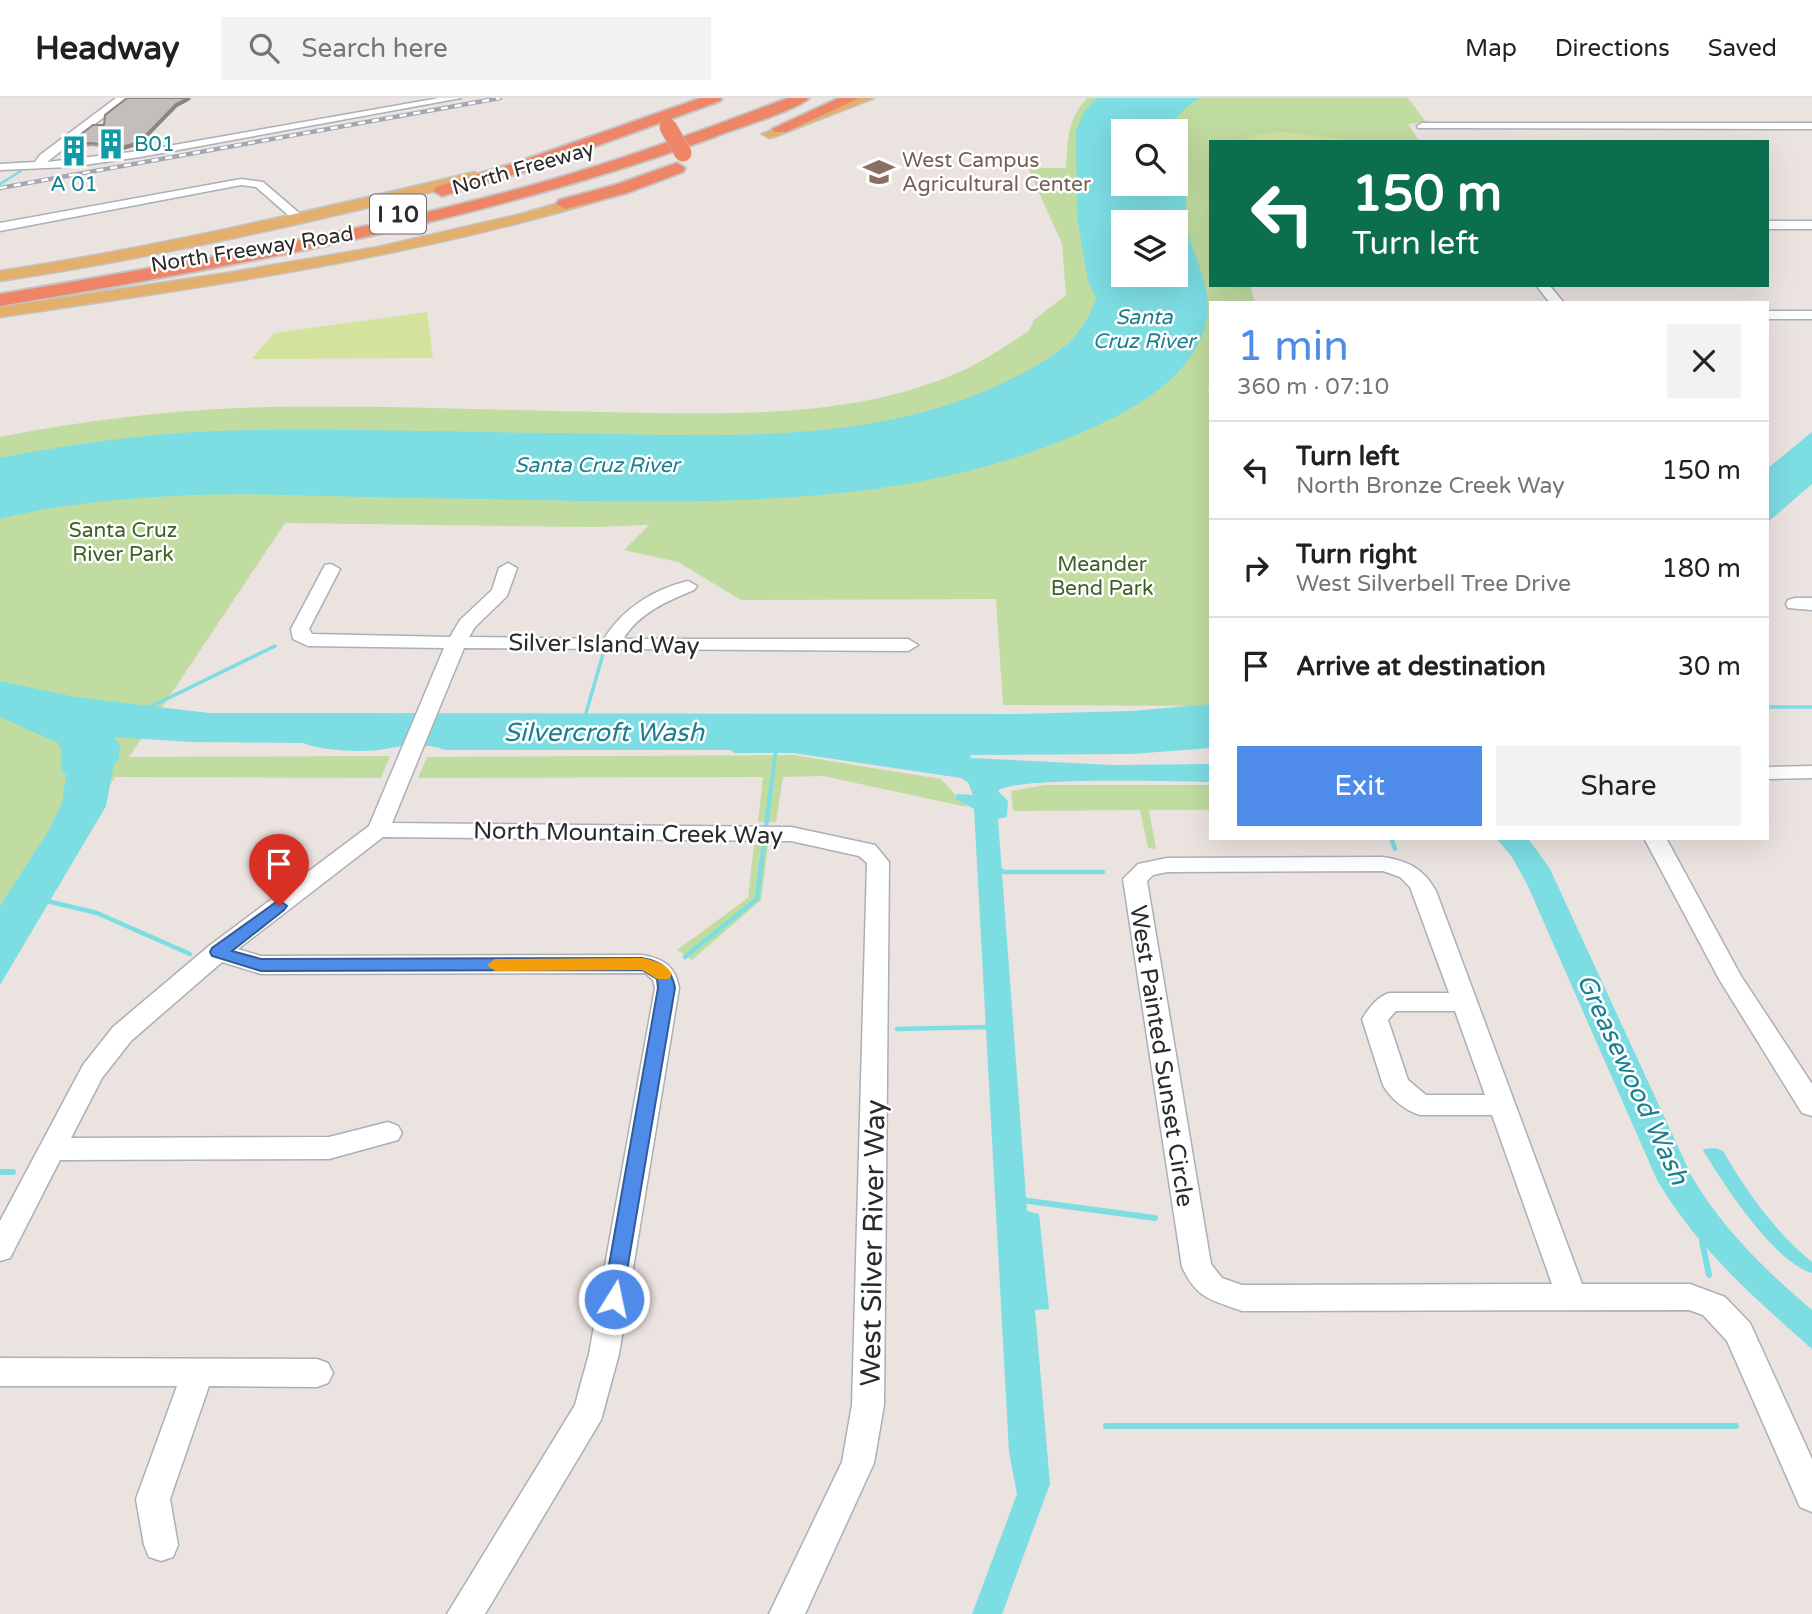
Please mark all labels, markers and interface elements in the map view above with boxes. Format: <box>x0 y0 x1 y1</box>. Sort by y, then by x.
search box <box>221 17 711 80</box>
text: Headway <box>35 29 179 68</box>
icon: search <box>245 29 283 67</box>
text: Search here <box>301 33 448 64</box>
text: Map <box>1465 34 1517 63</box>
text: Directions <box>1555 34 1670 63</box>
text: Saved <box>1708 34 1777 63</box>
map controls <box>1111 119 1188 287</box>
button: search <box>1111 119 1188 196</box>
building icon: B01 <box>94 127 128 161</box>
place label: B01 <box>134 132 175 157</box>
building icon: A 01 <box>57 134 91 168</box>
street label: North Freeway <box>449 136 597 201</box>
place label: West Campus Agricultural Center <box>902 148 1091 197</box>
school or university icon: West Campus Agricultural Center <box>862 155 896 189</box>
text: 150 m <box>1352 165 1502 224</box>
icon: left <box>1237 168 1328 259</box>
place label: A 01 <box>50 172 98 197</box>
road number: I 10 <box>370 195 426 234</box>
button: layers <box>1111 210 1188 287</box>
street label: North Freeway Road <box>149 221 355 278</box>
text: Turn left <box>1352 225 1479 263</box>
water label: Santa Cruz River <box>1093 305 1198 354</box>
text: 1 min <box>1237 321 1349 372</box>
button: close <box>1667 324 1741 398</box>
text: 360 m · 07:10 <box>1237 373 1389 401</box>
text: Turn left <box>1296 441 1399 472</box>
icon: left <box>1237 451 1275 489</box>
water label: Santa Cruz River <box>515 453 682 478</box>
text: 150 m <box>1661 455 1741 486</box>
text: North Bronze Creek Way <box>1296 472 1565 500</box>
park label: Santa Cruz River Park <box>69 518 177 567</box>
text: Turn right <box>1296 539 1417 570</box>
icon: right <box>1237 549 1275 587</box>
park label: Meander Bend Park <box>1051 552 1153 601</box>
text: 180 m <box>1661 553 1741 584</box>
text: West Silverbell Tree Drive <box>1296 570 1571 598</box>
street label: Silver Island Way <box>508 628 700 661</box>
icon: arrive <box>1237 647 1275 685</box>
text: Arrive at destination <box>1296 651 1546 682</box>
text: 30 m <box>1678 651 1741 682</box>
water label: Silvercroft Wash <box>504 717 705 748</box>
button: Exit <box>1237 746 1482 826</box>
button: Share <box>1496 746 1741 826</box>
street label: North Mountain Creek Way <box>473 816 783 851</box>
pin <box>249 834 309 906</box>
icon: arrive <box>260 845 298 883</box>
street label: West Painted Sunset Circle <box>1123 903 1200 1209</box>
water label: Greasewood Wash <box>1570 969 1695 1191</box>
street label: West Silver River Way <box>854 1099 892 1387</box>
position arrow <box>577 1262 651 1336</box>

